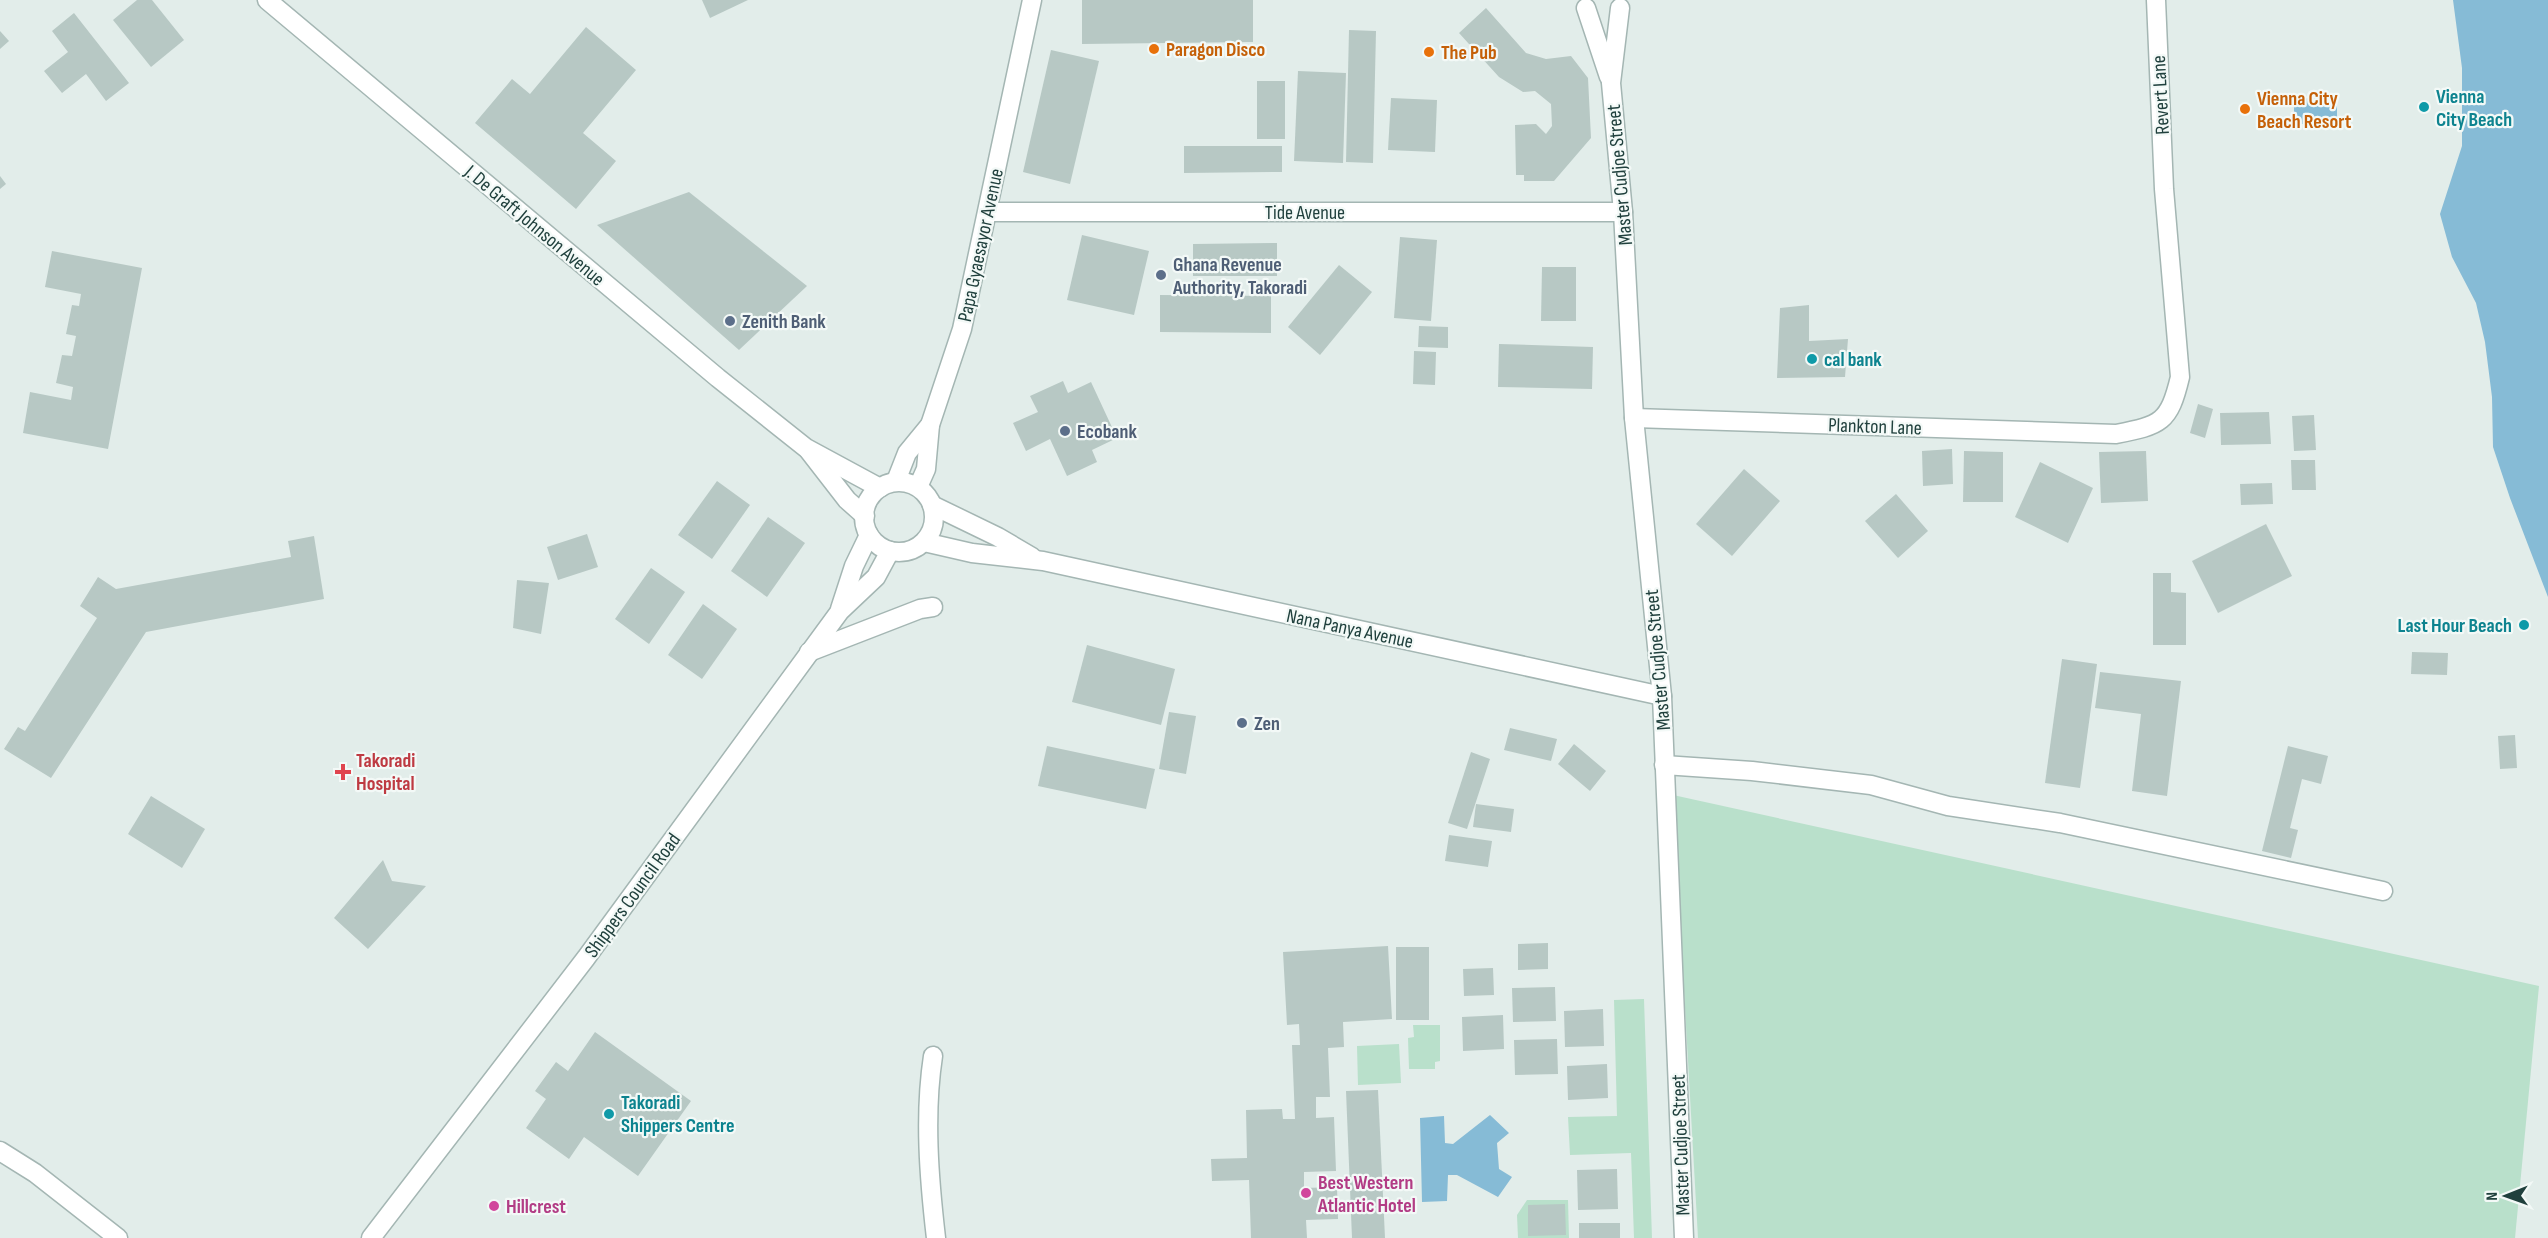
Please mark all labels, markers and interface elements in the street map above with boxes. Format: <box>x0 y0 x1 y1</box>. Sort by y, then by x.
place label: Paragon Disco <box>1166 38 1265 62</box>
place label: The Pub <box>1441 41 1497 65</box>
marker: Paragon Disco <box>1147 42 1161 56</box>
marker: The Pub <box>1422 45 1436 59</box>
street label: Revert Lane <box>2147 55 2175 135</box>
place label: Vienna City Beach <box>2436 85 2512 132</box>
place label: Vienna City Beach Resort <box>2257 87 2352 134</box>
marker: Vienna City Beach <box>2417 100 2431 114</box>
marker: Vienna City Beach Resort <box>2238 102 2252 116</box>
street label: Master Cudjoe Street <box>1602 103 1638 246</box>
street label: J. De Graft Johnson Avenue <box>459 159 609 291</box>
street label: Papa Gyaesayor Avenue <box>953 166 1009 324</box>
street label: Tide Avenue <box>1265 201 1345 225</box>
place label: Ghana Revenue Authority, Takoradi <box>1172 253 1307 300</box>
marker: Ghana Revenue Authority, Takoradi <box>1154 268 1168 282</box>
place label: Zenith Bank <box>742 310 826 334</box>
marker: Zenith Bank <box>723 314 737 328</box>
place label: cal bank <box>1824 348 1882 372</box>
marker: cal bank <box>1805 352 1819 366</box>
street label: Plankton Lane <box>1828 413 1922 441</box>
place label: Ecobank <box>1077 420 1137 444</box>
marker: Ecobank <box>1058 424 1072 438</box>
street label: Master Cudjoe Street <box>1640 588 1676 731</box>
street label: Nana Panya Avenue <box>1284 604 1415 654</box>
place label: Last Hour Beach <box>2397 614 2512 638</box>
marker: Last Hour Beach <box>2517 618 2531 632</box>
place label: Zen <box>1254 712 1280 736</box>
marker: Zen <box>1235 716 1249 730</box>
place label: Takoradi Hospital <box>356 749 415 796</box>
marker: Takoradi Hospital <box>334 763 352 781</box>
street label: Shippers Council Road <box>580 829 686 962</box>
street label: Master Cudjoe Street <box>1667 1074 1695 1216</box>
place label: Takoradi Shippers Centre <box>621 1091 734 1138</box>
marker: Takoradi Shippers Centre <box>602 1107 616 1121</box>
north arrow <box>2476 1166 2536 1226</box>
place label: Best Western Atlantic Hotel <box>1317 1171 1416 1218</box>
marker: Best Western Atlantic Hotel <box>1299 1186 1313 1200</box>
text: N <box>2483 1192 2502 1201</box>
place label: Hillcrest <box>506 1195 566 1219</box>
marker: Hillcrest <box>487 1199 501 1213</box>

